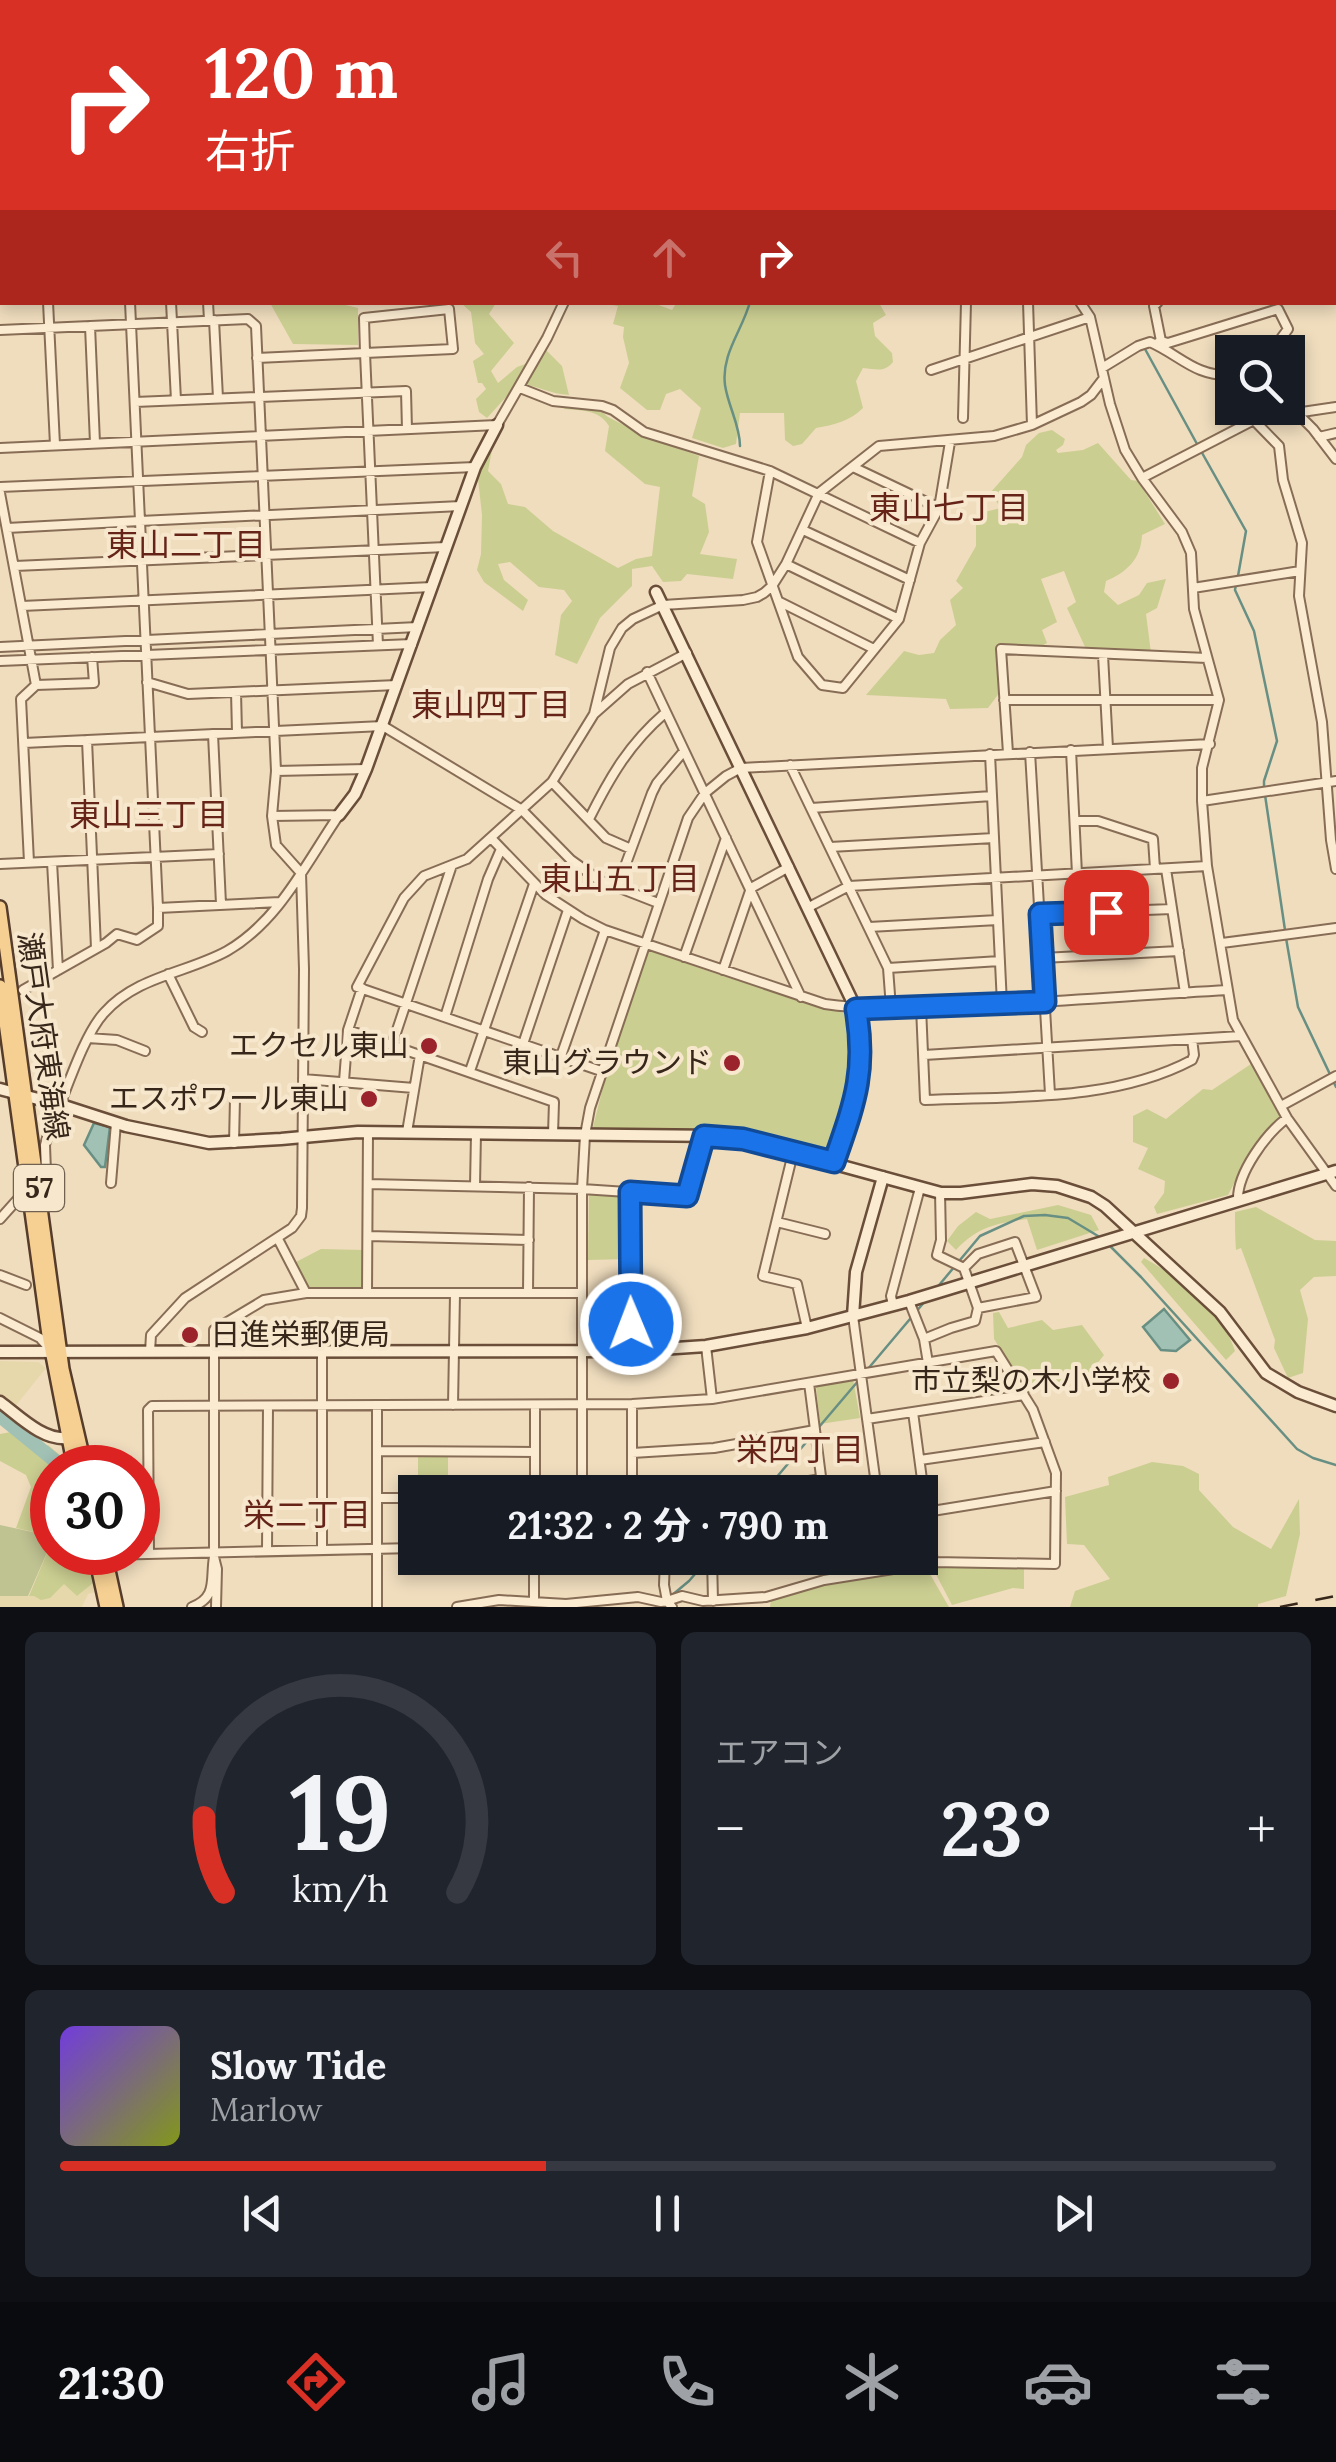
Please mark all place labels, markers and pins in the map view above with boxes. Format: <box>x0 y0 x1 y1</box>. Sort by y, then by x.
pin <box>1064 870 1149 955</box>
place label: エクセル東山 <box>229 1026 409 1064</box>
marker: エクセル東山 <box>418 1035 440 1057</box>
place label: 東山グラウンド <box>502 1043 712 1081</box>
marker: 東山グラウンド <box>721 1052 743 1074</box>
place label: エスポワール東山 <box>109 1079 349 1117</box>
marker: エスポワール東山 <box>358 1088 380 1110</box>
place label: 日進栄郵便局 <box>210 1315 390 1353</box>
marker: 日進栄郵便局 <box>179 1324 201 1346</box>
place label: 市立梨の木小学校 <box>911 1361 1151 1399</box>
marker: 市立梨の木小学校 <box>1160 1370 1182 1392</box>

